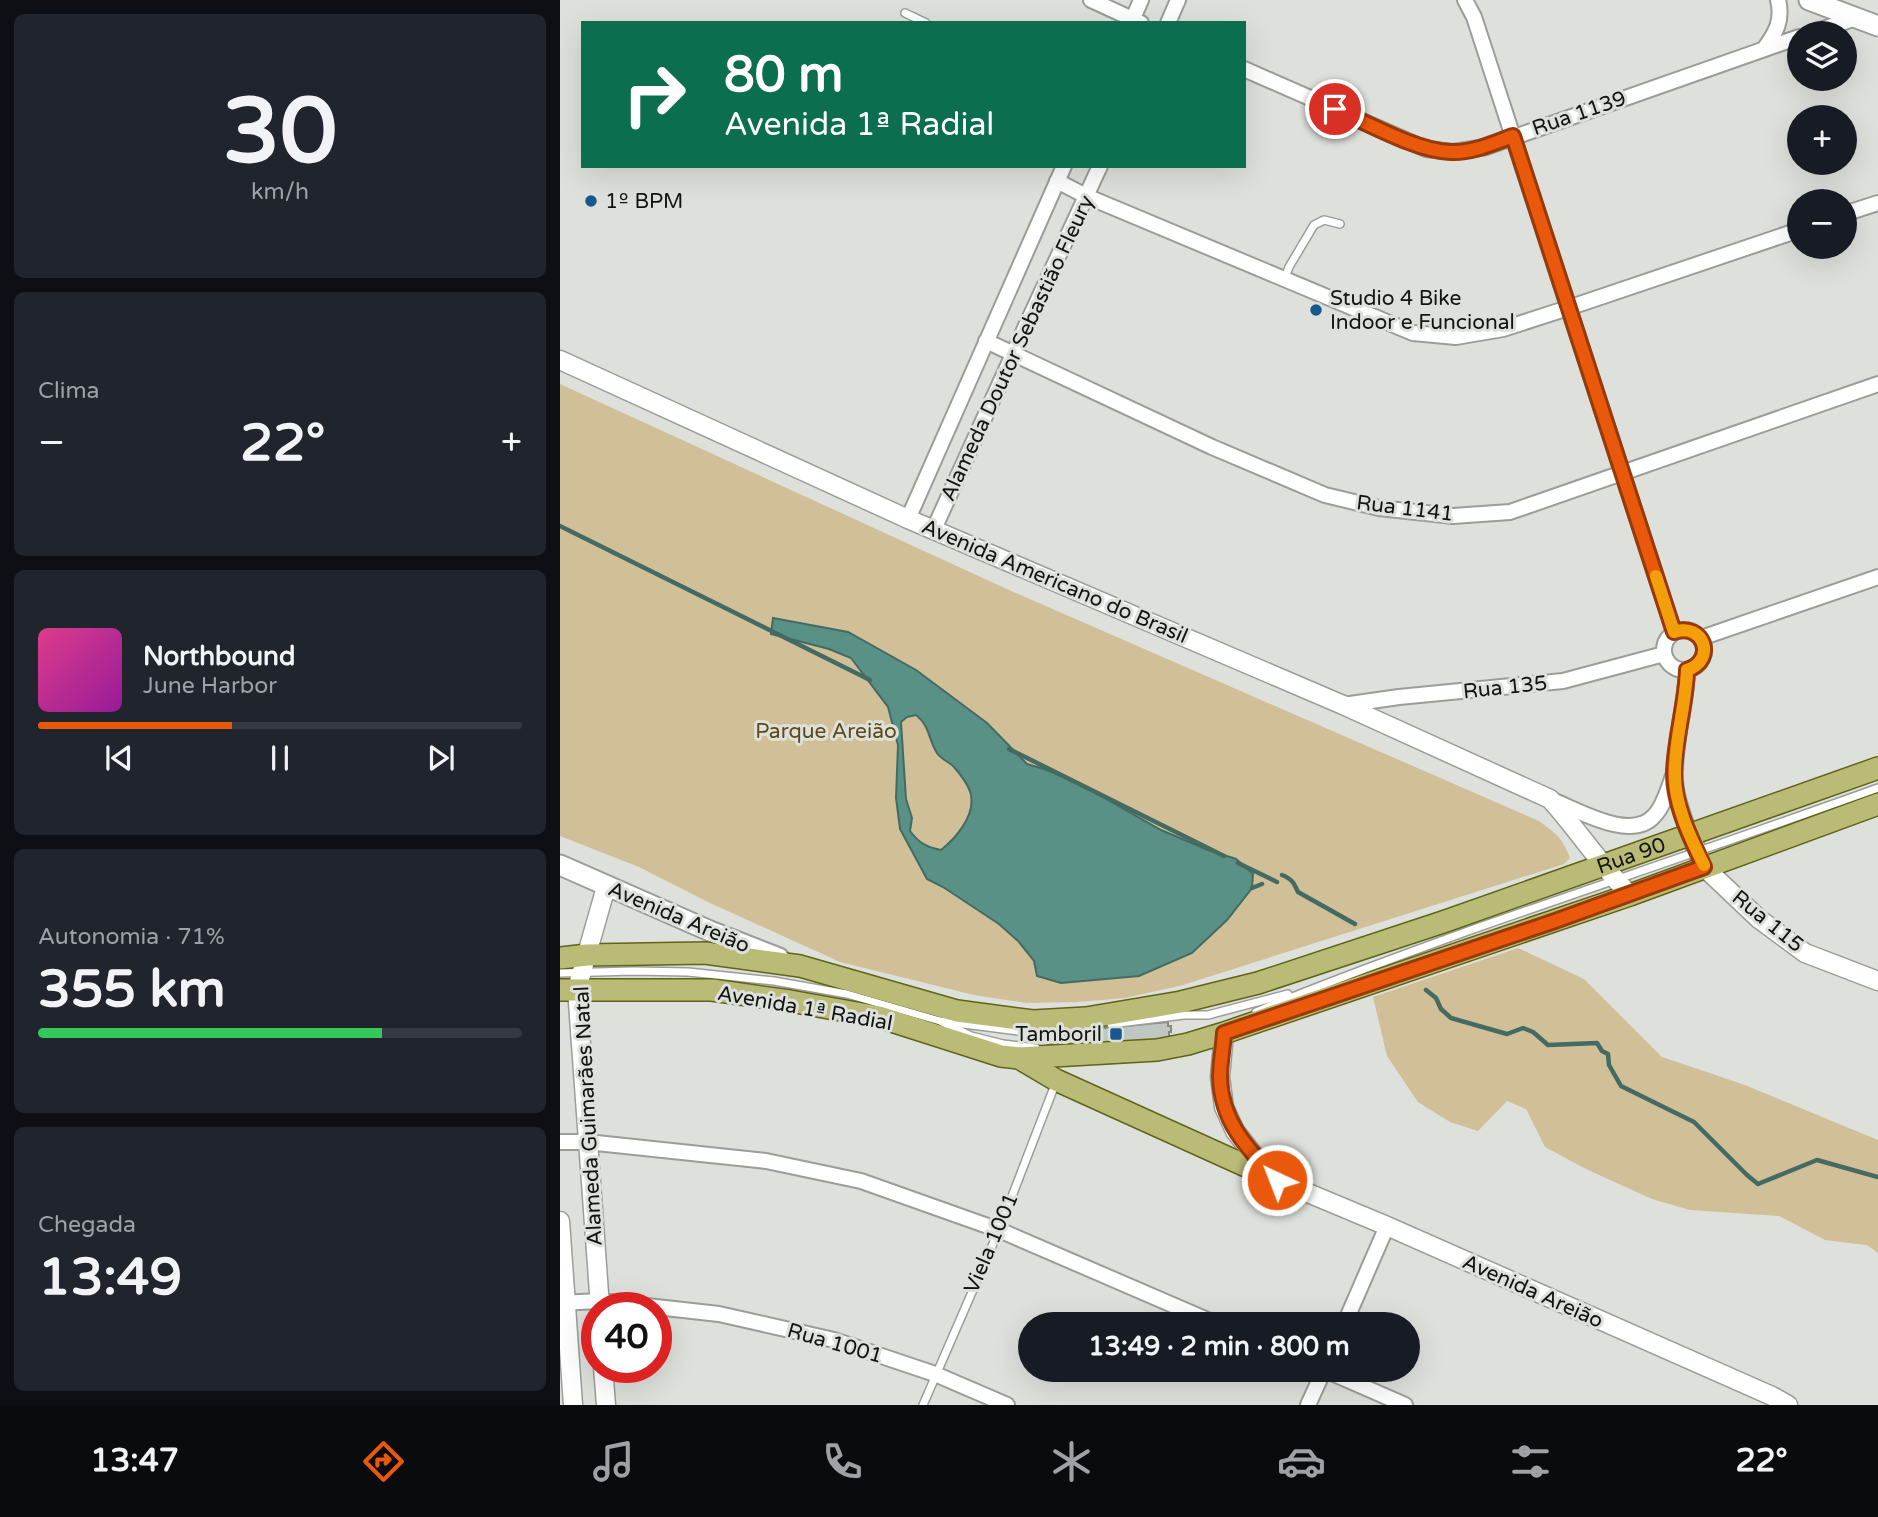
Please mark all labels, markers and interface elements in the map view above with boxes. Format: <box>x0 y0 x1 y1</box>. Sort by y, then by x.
map controls <box>1787 21 1857 259</box>
button: layers <box>1787 21 1857 91</box>
text: 80 m <box>724 46 843 105</box>
icon: right <box>609 49 700 140</box>
text: 30 <box>223 77 337 187</box>
pin <box>1305 79 1365 139</box>
street label: Rua 1139 <box>1529 86 1629 141</box>
icon: arrive <box>1316 90 1354 128</box>
button: + <box>1787 105 1857 175</box>
text: Avenida 1ª Radial <box>724 106 994 144</box>
text: km/h <box>251 178 309 206</box>
place label: 1º BPM <box>605 189 683 214</box>
button: − <box>1787 189 1857 259</box>
street label: Alameda Doutor Sebastião Fleury <box>935 191 1099 505</box>
marker: 1º BPM <box>583 193 599 209</box>
place label: Studio 4 Bike Indoor e Funcional <box>1330 286 1515 335</box>
marker: Studio 4 Bike Indoor e Funcional <box>1308 302 1324 318</box>
text: Clima <box>38 377 99 405</box>
text: 22° <box>240 412 325 475</box>
text: − <box>38 420 65 466</box>
text: + <box>501 420 522 466</box>
street label: Rua 1141 <box>1355 490 1455 527</box>
street label: Avenida Americano do Brasil <box>918 514 1192 649</box>
text: Northbound <box>143 641 295 672</box>
street label: Rua 135 <box>1462 671 1548 704</box>
text: June Harbor <box>143 672 277 700</box>
park label: Parque Areião <box>755 719 897 744</box>
icon: previous <box>100 739 138 777</box>
icon: pause <box>261 739 299 777</box>
icon: next <box>422 739 460 777</box>
street label: Rua 90 <box>1593 832 1669 880</box>
street label: Avenida Areião <box>604 876 753 959</box>
street label: Rua 115 <box>1727 885 1808 958</box>
text: Autonomia · 71% <box>38 923 225 951</box>
text: 355 km <box>38 958 226 1021</box>
street label: Avenida 1ª Radial <box>715 981 894 1036</box>
street label: Alameda Guimarães Natal <box>569 986 608 1246</box>
place label: Tamboril <box>1015 1022 1102 1047</box>
marker: Tamboril <box>1108 1026 1124 1042</box>
position arrow <box>1240 1143 1314 1217</box>
street label: Viela 1001 <box>959 1189 1024 1297</box>
text: Chegada <box>38 1211 136 1239</box>
text: 13:49 <box>38 1246 182 1309</box>
street label: Avenida Areião <box>1459 1249 1607 1334</box>
speed limit sign: 40 <box>581 1292 672 1383</box>
street label: Rua 1001 <box>784 1318 885 1369</box>
text: 13:49 · 2 min · 800 m <box>1088 1331 1350 1362</box>
icon: directions <box>359 1437 408 1486</box>
icon: music <box>589 1437 638 1486</box>
icon: phone <box>818 1437 867 1486</box>
icon: climate <box>1047 1437 1096 1486</box>
icon: car <box>1277 1437 1326 1486</box>
icon: filters <box>1506 1437 1555 1486</box>
text: 13:47 <box>90 1442 179 1480</box>
text: 22° <box>1735 1442 1788 1480</box>

